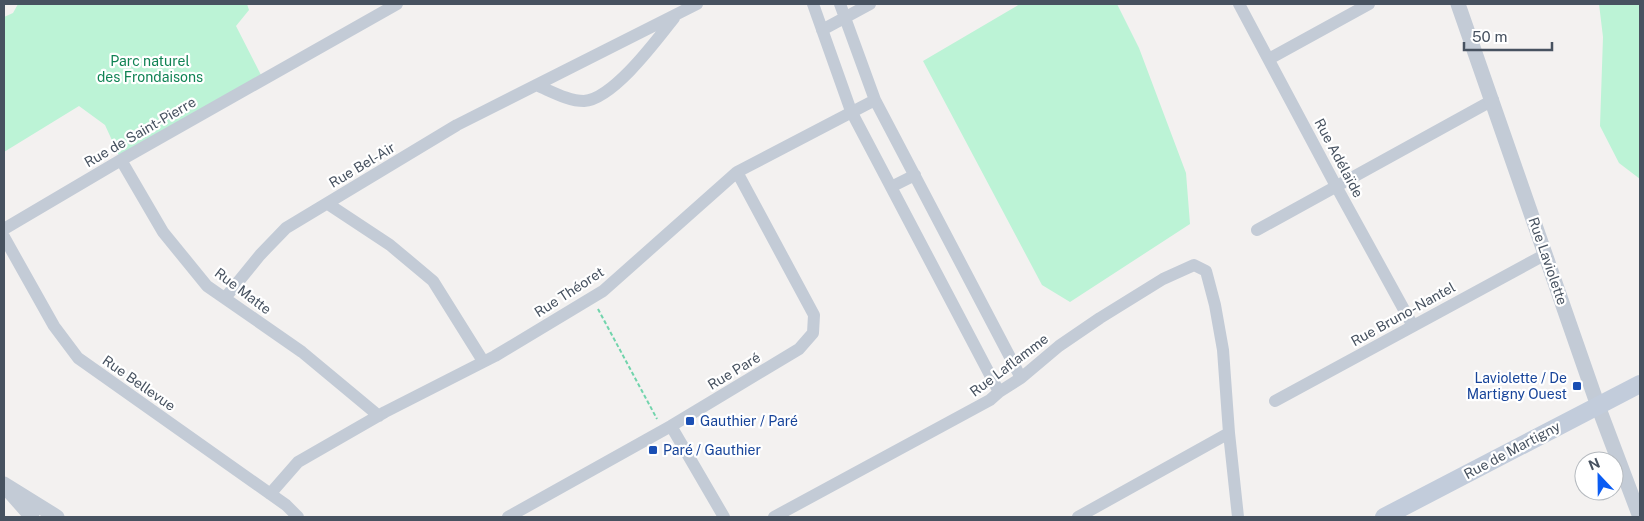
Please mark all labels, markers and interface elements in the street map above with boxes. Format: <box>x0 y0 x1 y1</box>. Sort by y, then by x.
scale bar <box>1464 20 1552 52</box>
text: 50 m <box>1472 28 1507 45</box>
park label: Parc naturel des Frondaisons <box>97 53 203 85</box>
street label: Rue de Saint-Pierre <box>81 94 199 170</box>
street label: Rue Adélaïde <box>1311 116 1367 200</box>
street label: Rue Bel-Air <box>326 139 398 191</box>
street label: Rue Laviolette <box>1525 215 1571 307</box>
street label: Rue Théoret <box>531 264 607 320</box>
street label: Rue Matte <box>212 265 274 317</box>
street label: Rue Bruno-Nantel <box>1348 279 1458 349</box>
street label: Rue Laflamme <box>967 330 1051 400</box>
street label: Rue Paré <box>705 349 763 393</box>
street label: Rue Bellevue <box>100 352 178 414</box>
place label: Laviolette / De Martigny Ouest <box>1467 370 1567 402</box>
marker: Laviolette / De Martigny Ouest <box>1571 380 1583 392</box>
place label: Gauthier / Paré <box>700 413 798 429</box>
marker: Gauthier / Paré <box>684 415 696 427</box>
street label: Rue de Martigny <box>1461 418 1563 482</box>
place label: Paré / Gauthier <box>663 442 761 458</box>
marker: Paré / Gauthier <box>647 444 659 456</box>
north arrow <box>1574 451 1624 501</box>
text: N <box>1586 454 1602 473</box>

